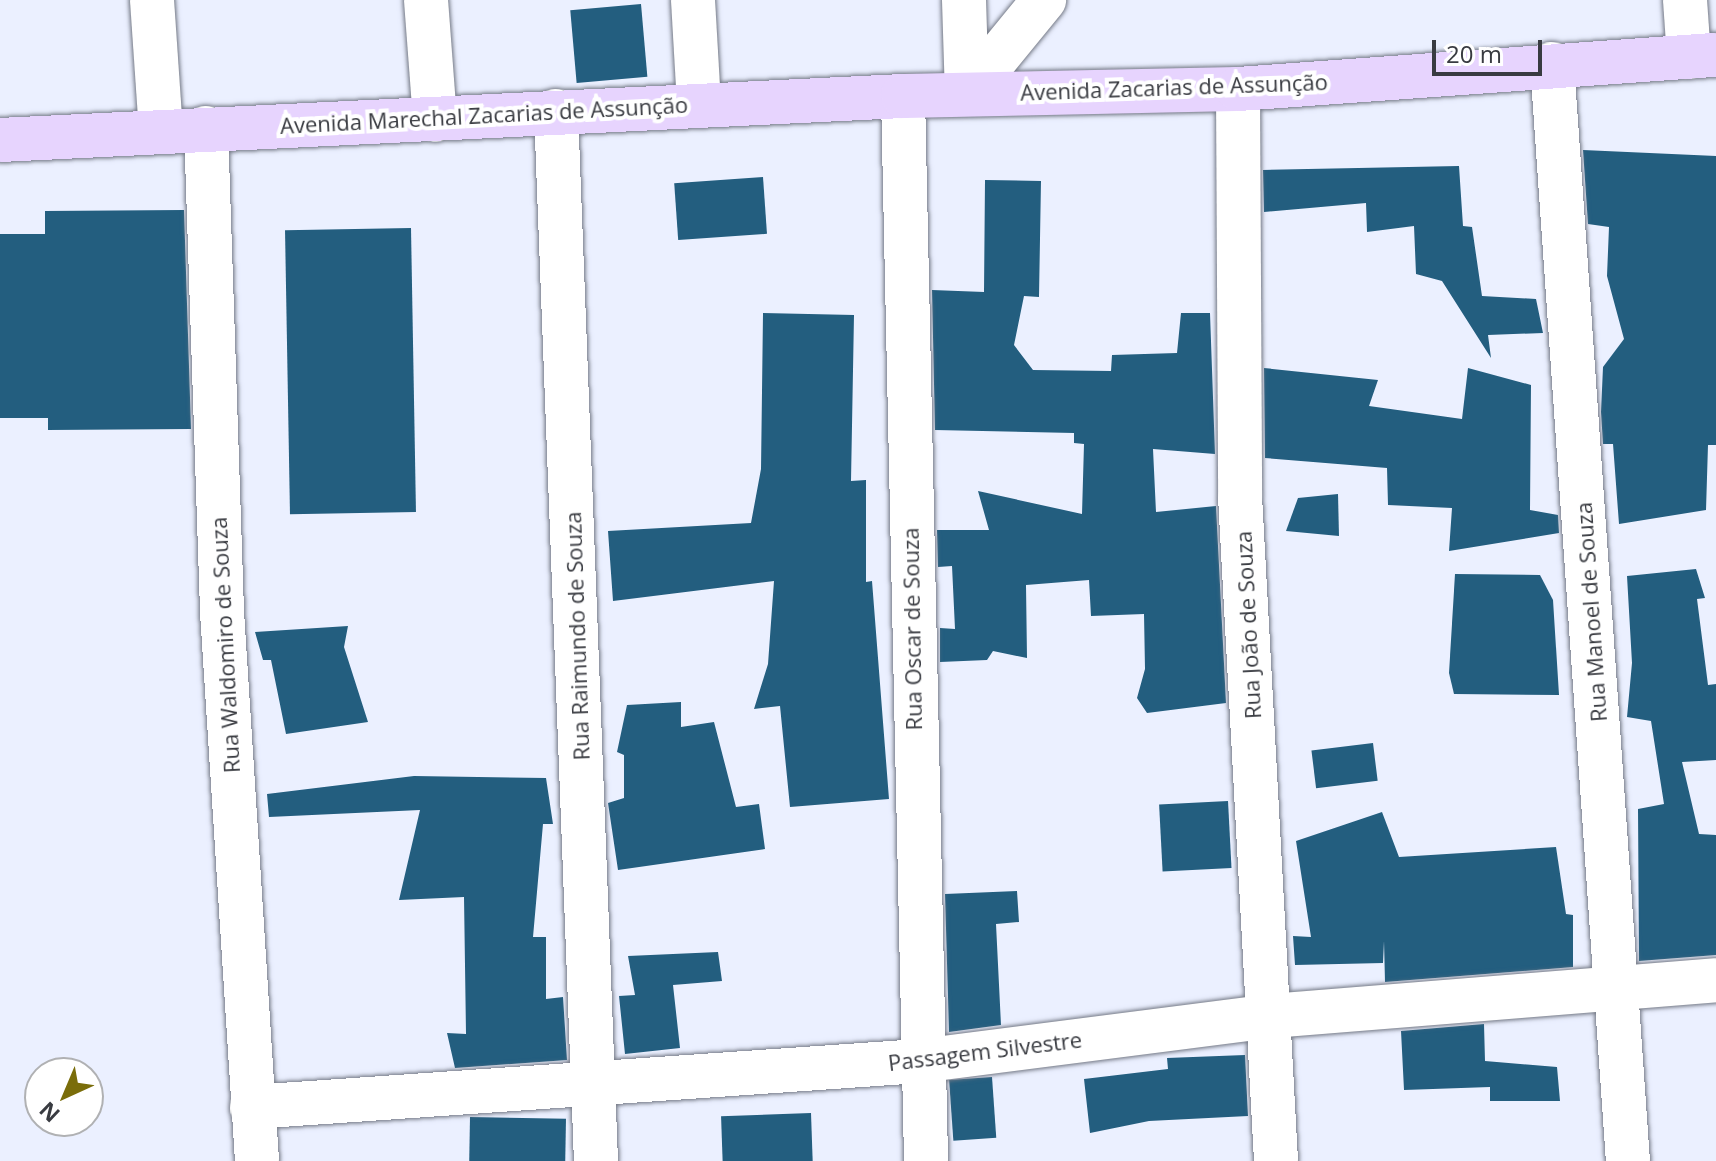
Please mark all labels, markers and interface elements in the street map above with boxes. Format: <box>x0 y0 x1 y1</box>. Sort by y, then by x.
scale bar <box>1436 24 1546 74</box>
text: 20 m <box>1446 37 1502 70</box>
street label: Avenida Zacarias de Assunção <box>1020 68 1328 106</box>
street label: Avenida Marechal Zacarias de Assunção <box>279 91 689 139</box>
street label: Rua Manoel de Souza <box>1570 501 1612 723</box>
street label: Rua Raimundo de Souza <box>559 511 595 761</box>
street label: Rua Waldomiro de Souza <box>205 516 245 774</box>
street label: Rua Oscar de Souza <box>897 527 927 731</box>
street label: Rua João de Souza <box>1230 530 1266 720</box>
street label: Passagem Silvestre <box>887 1026 1083 1076</box>
north arrow <box>24 1057 104 1137</box>
text: N <box>32 1096 66 1130</box>

